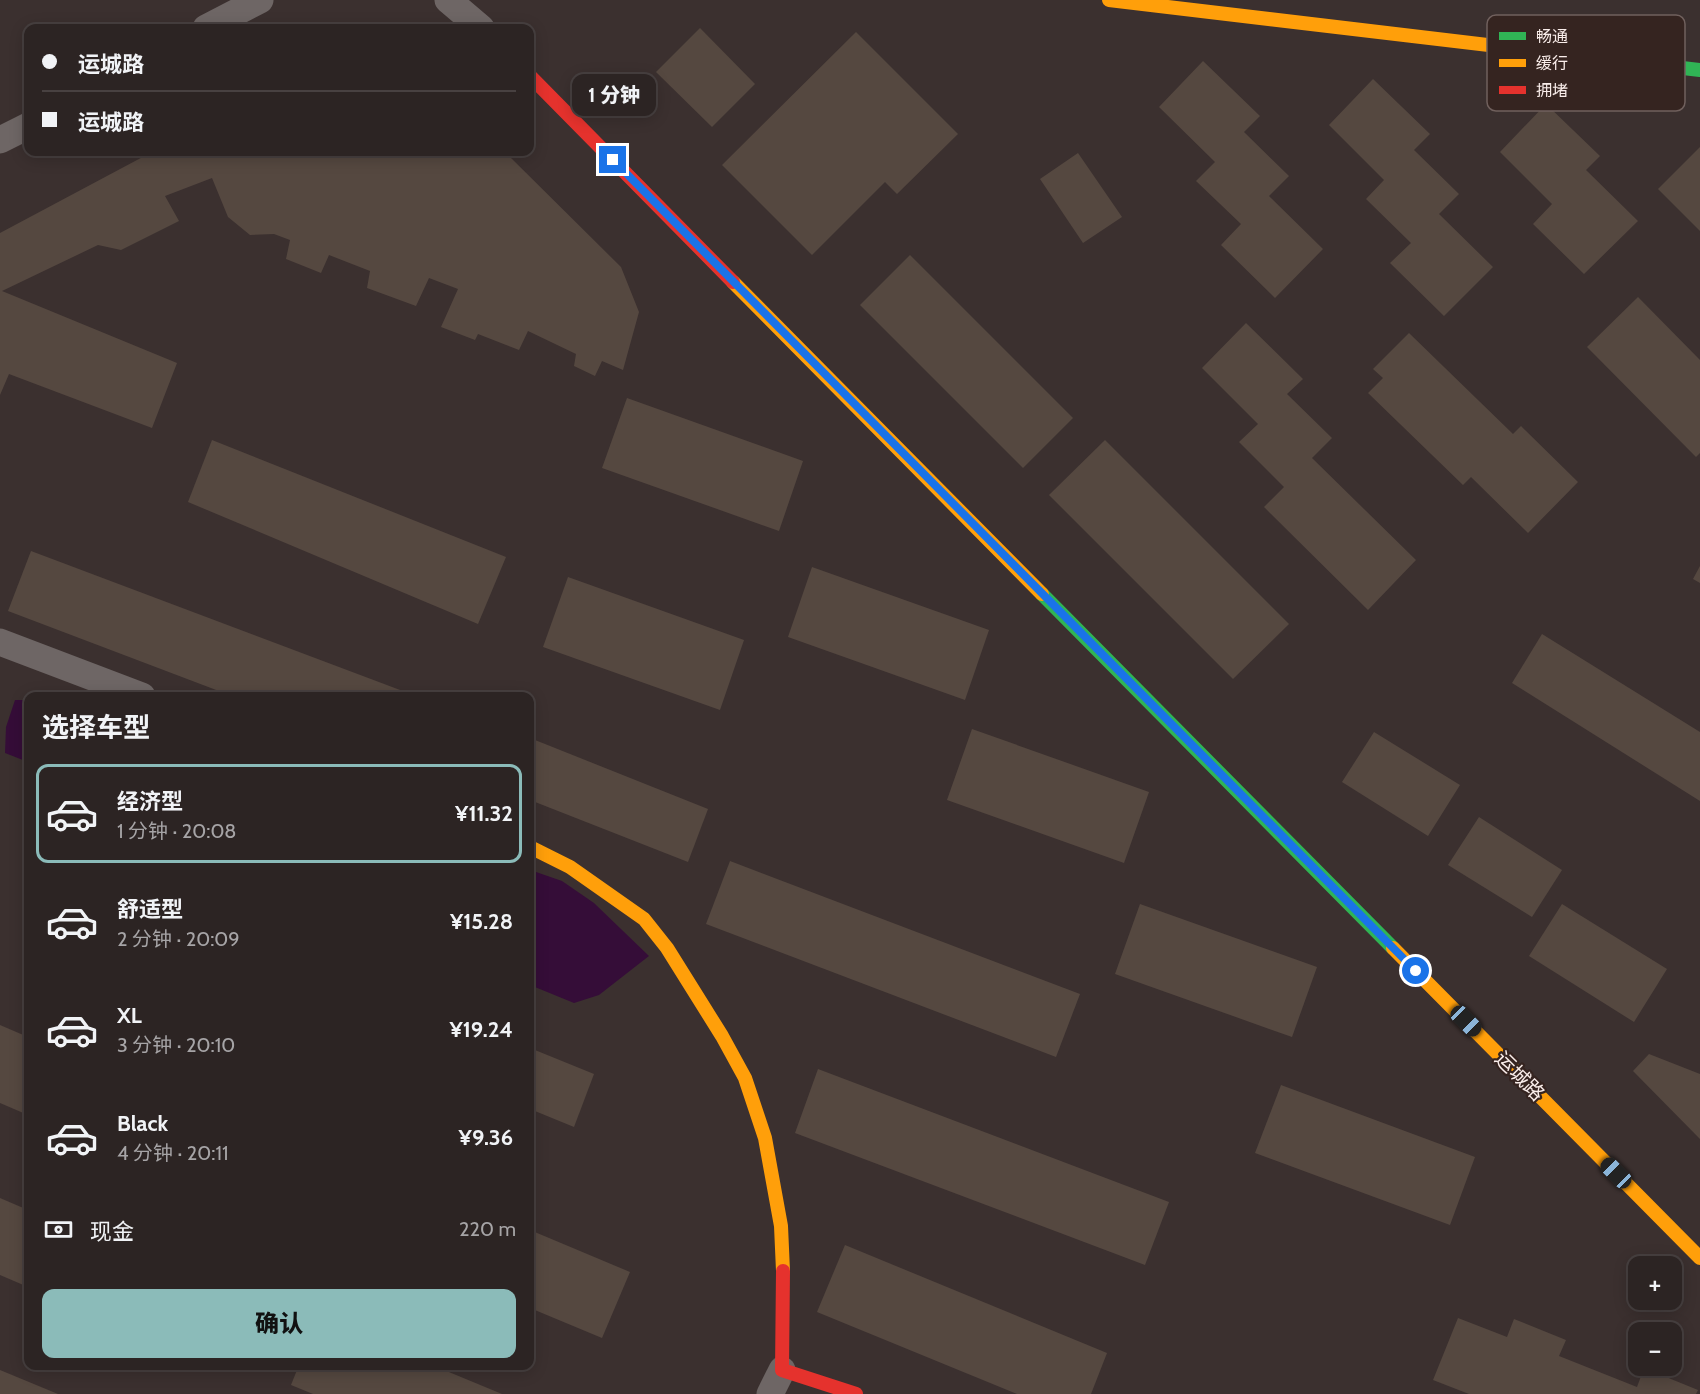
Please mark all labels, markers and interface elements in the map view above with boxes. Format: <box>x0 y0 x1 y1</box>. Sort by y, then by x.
legend <box>1487 15 1685 111</box>
text: 畅通 <box>1536 27 1568 46</box>
text: 运城路 <box>78 51 144 78</box>
text: 缓行 <box>1536 54 1568 73</box>
callout: 1 分钟 <box>571 73 655 115</box>
text: 拥堵 <box>1536 81 1568 100</box>
text: 1 分钟 <box>588 83 640 107</box>
text: 运城路 <box>78 109 144 136</box>
route end <box>599 146 626 173</box>
text: 选择车型 <box>42 711 150 744</box>
icon: car <box>45 787 99 841</box>
text: 经济型 <box>117 788 183 815</box>
text: ¥11.32 <box>455 800 513 827</box>
text: 1 分钟 · 20:08 <box>117 819 236 843</box>
icon: car <box>45 895 99 949</box>
text: 舒适型 <box>117 896 183 923</box>
text: ¥15.28 <box>450 908 513 935</box>
text: 2 分钟 · 20:09 <box>117 927 240 951</box>
route start <box>1402 957 1429 984</box>
text: XL <box>117 1002 142 1029</box>
car <box>1447 1002 1485 1040</box>
icon: car <box>45 1003 99 1057</box>
text: ¥19.24 <box>449 1016 513 1043</box>
text: 3 分钟 · 20:10 <box>117 1033 235 1057</box>
street label: 运城路 <box>1490 1046 1550 1106</box>
text: Black <box>117 1110 168 1137</box>
icon: car <box>45 1111 99 1165</box>
text: ¥9.36 <box>459 1124 513 1151</box>
text: 4 分钟 · 20:11 <box>117 1141 228 1165</box>
car <box>1597 1154 1635 1192</box>
icon: cash <box>42 1213 75 1246</box>
text: 220 m <box>459 1217 516 1241</box>
text: 现金 <box>90 1218 134 1245</box>
map controls <box>1628 1256 1682 1376</box>
button: + <box>1628 1256 1682 1310</box>
button: 确认 <box>42 1289 516 1358</box>
button: − <box>1628 1322 1682 1376</box>

